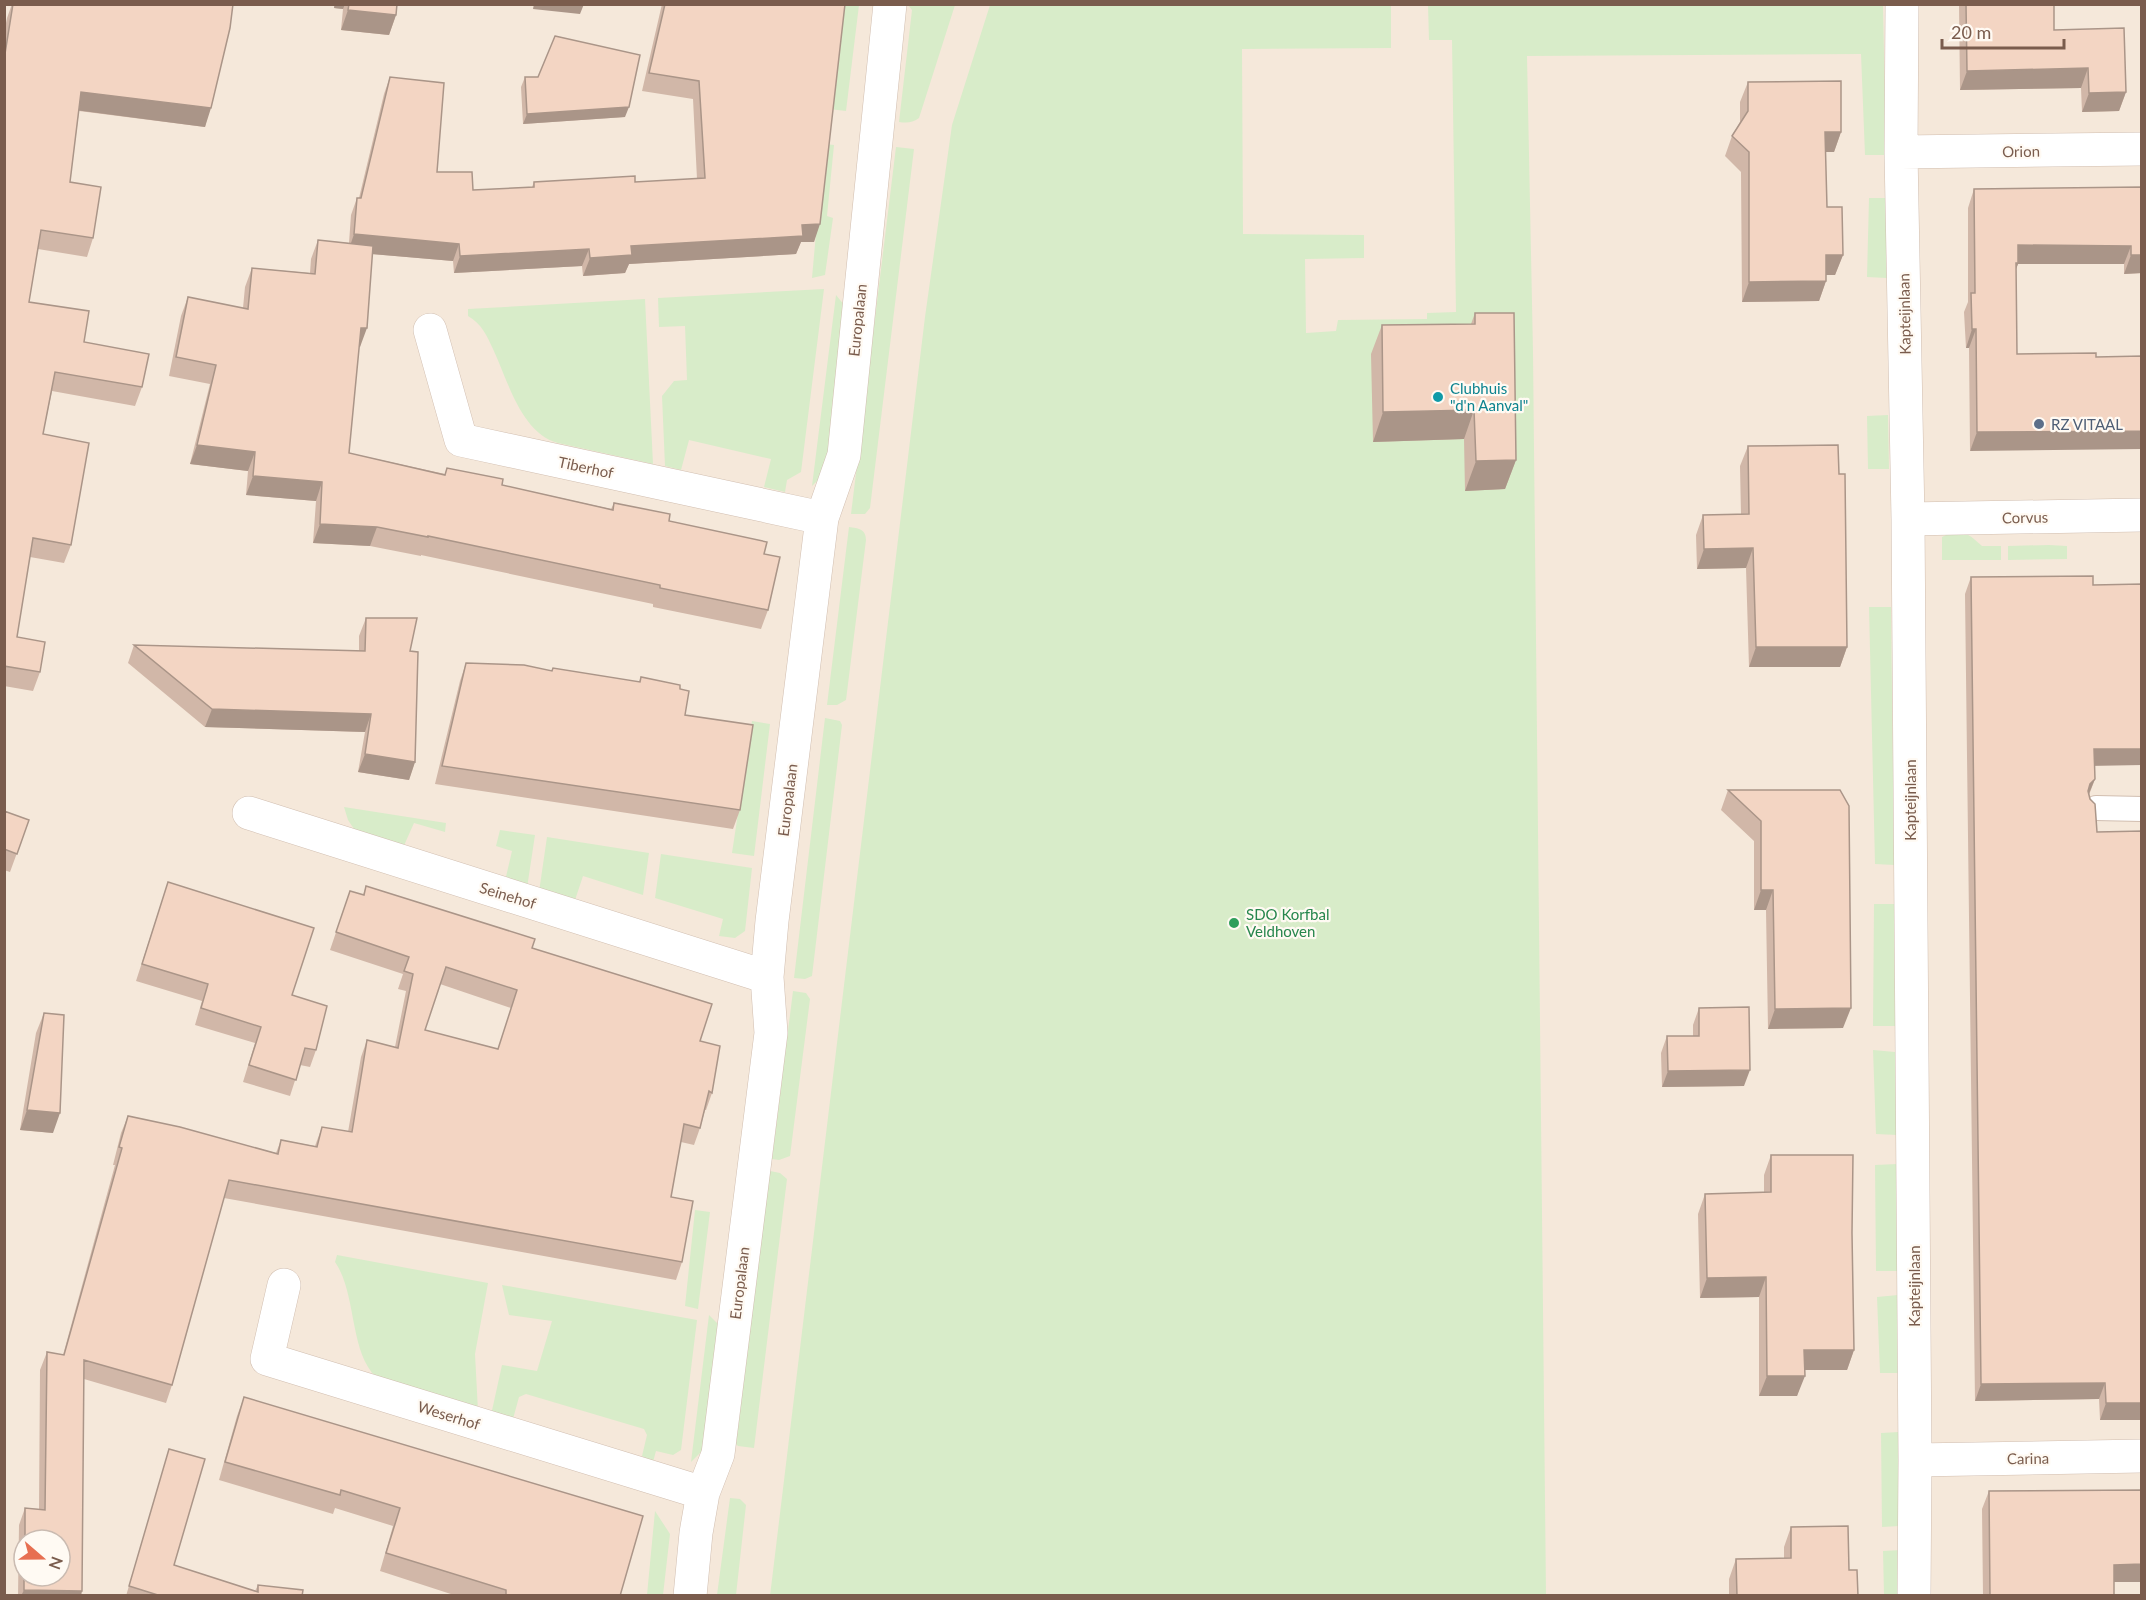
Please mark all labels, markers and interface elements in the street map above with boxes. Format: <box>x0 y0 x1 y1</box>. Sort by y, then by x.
scale bar <box>1942 12 2064 50</box>
text: 20 m <box>1951 21 1991 43</box>
street label: Orion <box>2002 142 2040 160</box>
street label: Kapteijnlaan <box>1894 273 1914 355</box>
street label: Europalaan <box>844 283 870 357</box>
place label: Clubhuis "d'n Aanval" <box>1450 379 1528 414</box>
marker: Clubhuis "d'n Aanval" <box>1431 390 1445 404</box>
place label: RZ VITAAL <box>2051 415 2123 433</box>
marker: RZ VITAAL <box>2032 417 2046 431</box>
street label: Tiberhof <box>557 452 616 482</box>
street label: Corvus <box>2002 508 2048 526</box>
street label: Kapteijnlaan <box>1901 759 1919 841</box>
street label: Europalaan <box>774 763 800 837</box>
street label: Seinehof <box>478 878 539 912</box>
place label: SDO Korfbal Veldhoven <box>1246 905 1329 940</box>
marker: SDO Korfbal Veldhoven <box>1227 916 1241 930</box>
street label: Kapteijnlaan <box>1905 1245 1923 1327</box>
street label: Europalaan <box>726 1246 752 1320</box>
street label: Weserhof <box>416 1397 483 1433</box>
street label: Carina <box>2007 1449 2049 1467</box>
north arrow <box>12 1528 72 1588</box>
text: N <box>46 1554 68 1572</box>

